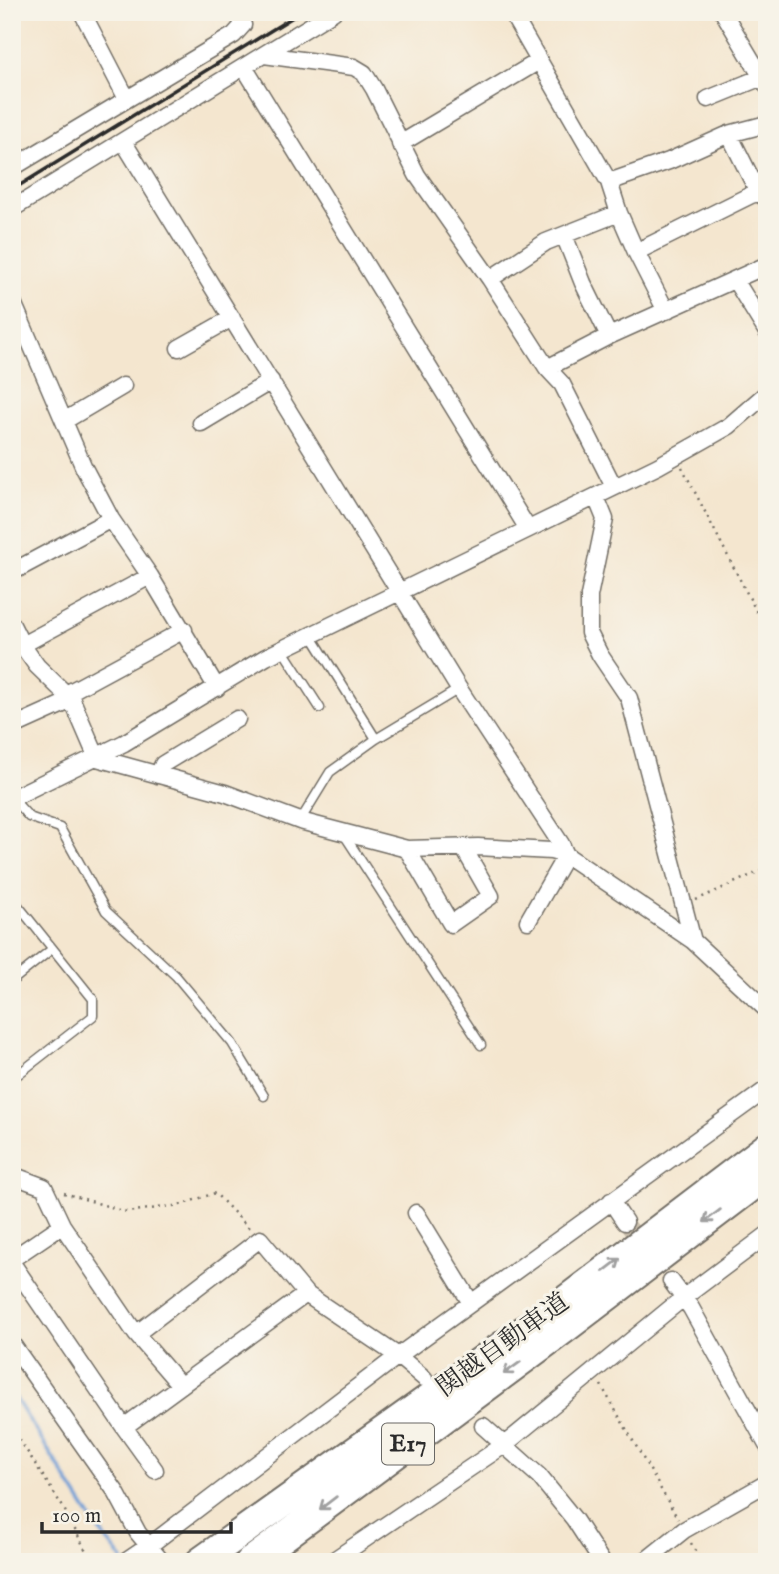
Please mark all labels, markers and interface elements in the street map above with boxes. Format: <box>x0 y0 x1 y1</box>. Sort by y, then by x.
one-way arrow <box>704 1209 722 1224</box>
one-way arrow <box>602 1257 621 1272</box>
street label: 関越自動車道 <box>430 1286 576 1404</box>
one-way arrow <box>502 1360 521 1375</box>
road number: E17 <box>382 1424 434 1464</box>
scale bar <box>42 1490 231 1534</box>
one-way arrow <box>319 1495 338 1510</box>
text: 100 m <box>52 1503 101 1530</box>

